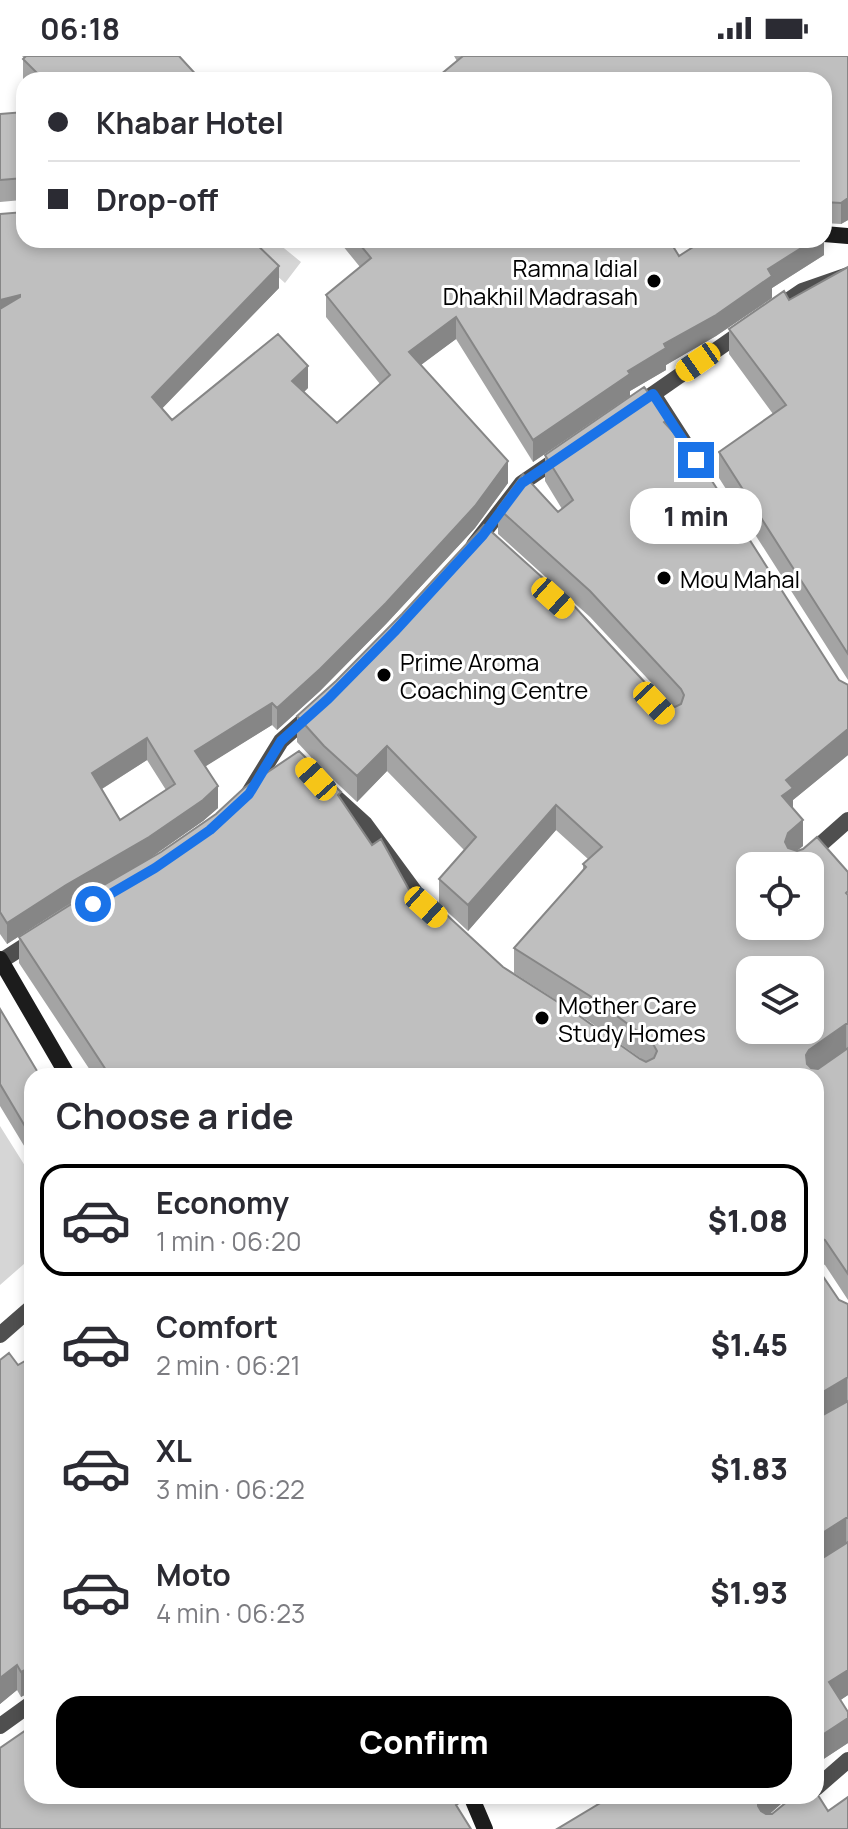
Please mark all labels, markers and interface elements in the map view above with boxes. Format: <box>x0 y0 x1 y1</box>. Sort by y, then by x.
text: 06:18 <box>40 8 120 49</box>
text: Khabar Hotel <box>96 102 284 143</box>
text: Drop-off <box>96 179 218 220</box>
place label: Ramna Idial Dhakhil Madrasah <box>443 251 638 312</box>
marker: Ramna Idial Dhakhil Madrasah <box>645 272 663 290</box>
car <box>671 338 725 386</box>
route end <box>678 442 714 478</box>
callout: 1 min <box>630 488 762 544</box>
text: 1 min <box>663 498 729 534</box>
place label: Mou Mahal <box>680 562 800 595</box>
marker: Mou Mahal <box>655 569 673 587</box>
car <box>527 573 579 623</box>
place label: Prime Aroma Coaching Centre <box>400 645 588 706</box>
marker: Prime Aroma Coaching Centre <box>375 666 393 684</box>
car <box>629 677 679 729</box>
car <box>291 753 341 805</box>
map controls <box>736 852 824 1044</box>
button: locate <box>736 852 824 940</box>
car <box>400 882 452 932</box>
route start <box>75 886 111 922</box>
button: layers <box>736 956 824 1044</box>
place label: Mother Care Study Homes <box>558 988 706 1049</box>
marker: Mother Care Study Homes <box>533 1009 551 1027</box>
text: Choose a ride <box>56 1091 294 1140</box>
text: Economy <box>156 1182 289 1223</box>
icon: car <box>60 1184 132 1256</box>
text: $1.08 <box>708 1200 788 1241</box>
text: 1 min · 06:20 <box>156 1223 302 1259</box>
text: Comfort <box>156 1306 278 1347</box>
icon: car <box>60 1308 132 1380</box>
text: $1.45 <box>711 1324 788 1365</box>
text: 2 min · 06:21 <box>156 1347 301 1383</box>
text: XL <box>156 1430 192 1471</box>
icon: car <box>60 1432 132 1504</box>
text: $1.83 <box>710 1448 788 1489</box>
text: 3 min · 06:22 <box>156 1471 305 1507</box>
text: Moto <box>156 1554 231 1595</box>
icon: car <box>60 1556 132 1628</box>
text: $1.93 <box>710 1572 788 1613</box>
text: 4 min · 06:23 <box>156 1595 305 1631</box>
button: Confirm <box>56 1696 792 1788</box>

